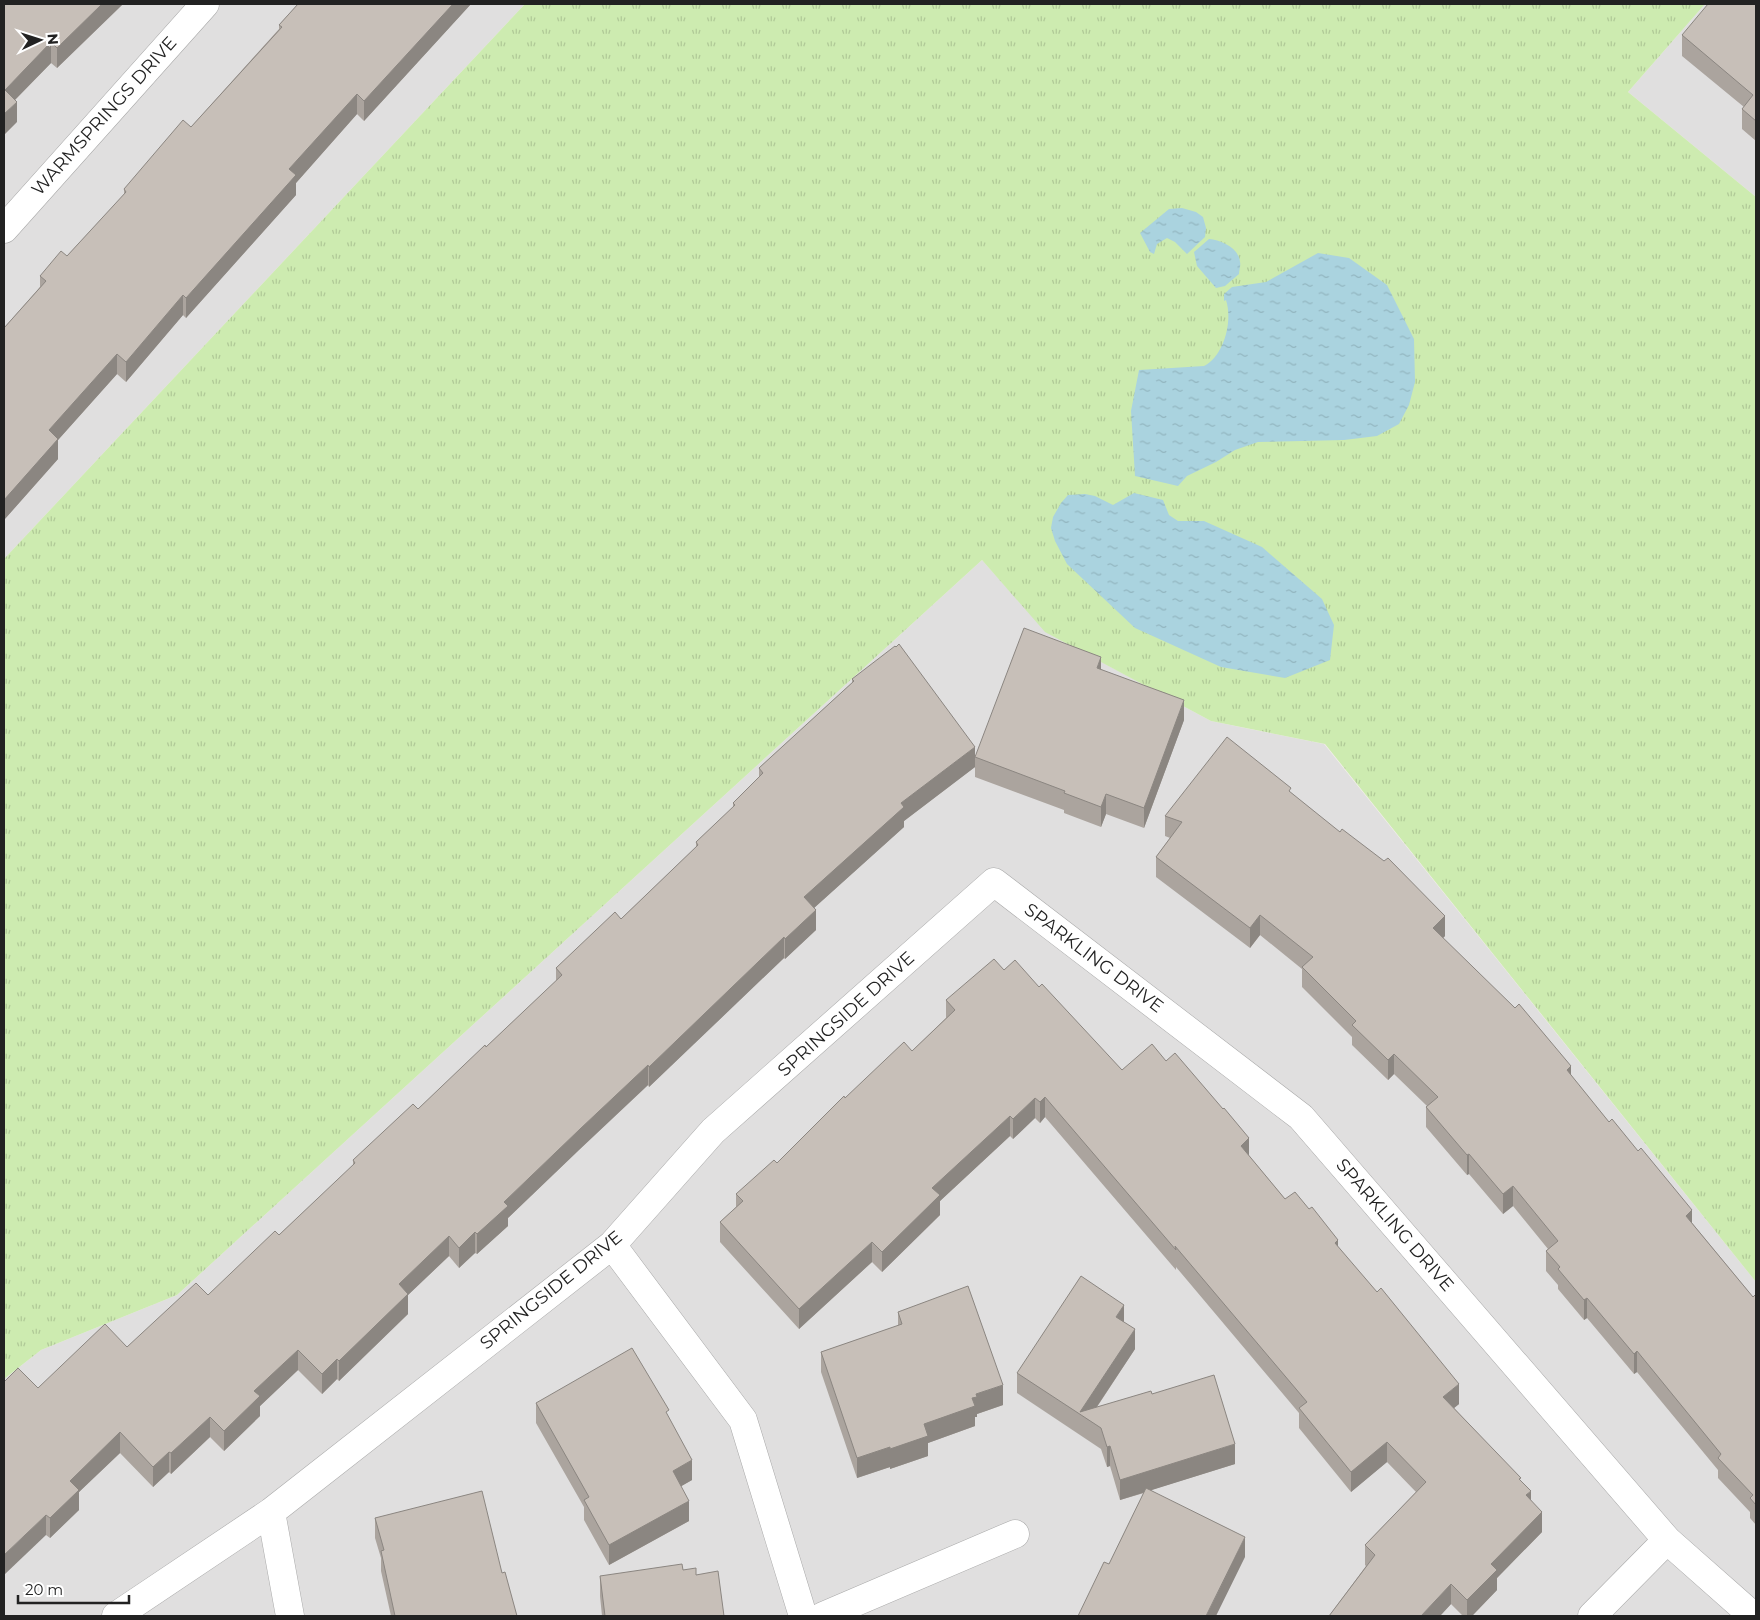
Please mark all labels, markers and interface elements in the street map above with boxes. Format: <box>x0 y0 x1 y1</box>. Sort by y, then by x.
north arrow <box>15 15 65 65</box>
street label: WARMSPRINGS DRIVE <box>27 32 181 200</box>
street label: SPARKLING DRIVE <box>1020 898 1168 1018</box>
street label: SPRINGSIDE DRIVE <box>773 947 919 1081</box>
street label: SPARKLING DRIVE <box>1331 1154 1459 1296</box>
street label: SPRINGSIDE DRIVE <box>476 1226 626 1354</box>
scale bar <box>18 1572 129 1604</box>
text: 20 m <box>25 1580 63 1599</box>

